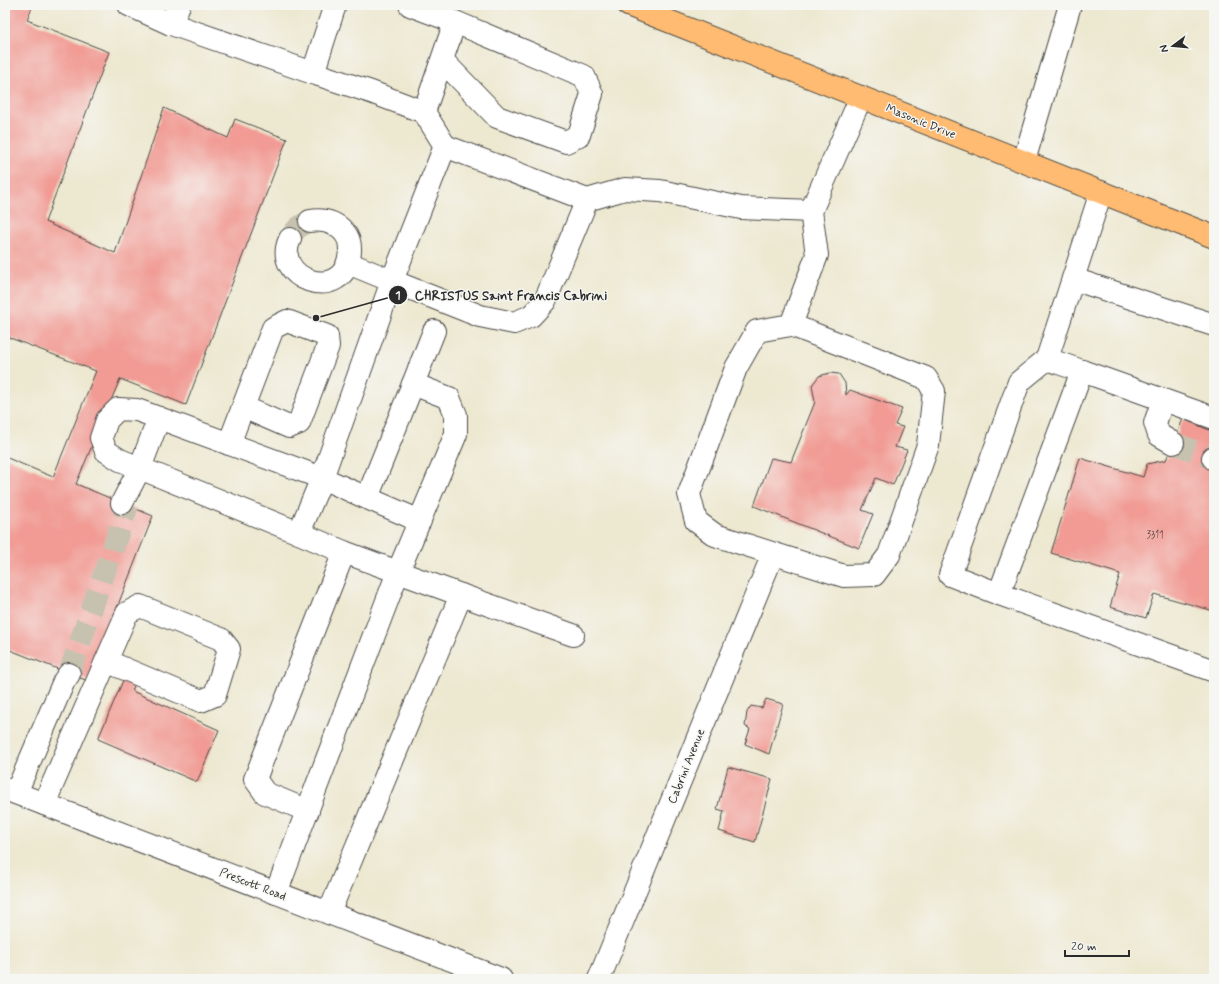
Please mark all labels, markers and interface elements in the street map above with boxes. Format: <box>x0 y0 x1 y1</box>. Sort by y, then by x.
north arrow <box>1153 26 1193 66</box>
text: N <box>1157 43 1172 54</box>
street label: Masonic Drive <box>883 101 958 143</box>
callout: CHRISTUS Saint Francis Cabrini <box>388 283 614 308</box>
text: 1 <box>395 288 401 304</box>
text: CHRISTUS Saint Francis Cabrini <box>415 288 607 305</box>
house number: 3311 <box>1146 529 1164 542</box>
street label: Cabrini Avenue <box>665 726 709 806</box>
street label: Prescott Road <box>217 865 288 905</box>
scale bar <box>1065 932 1129 958</box>
text: 20 m <box>1071 939 1097 955</box>

